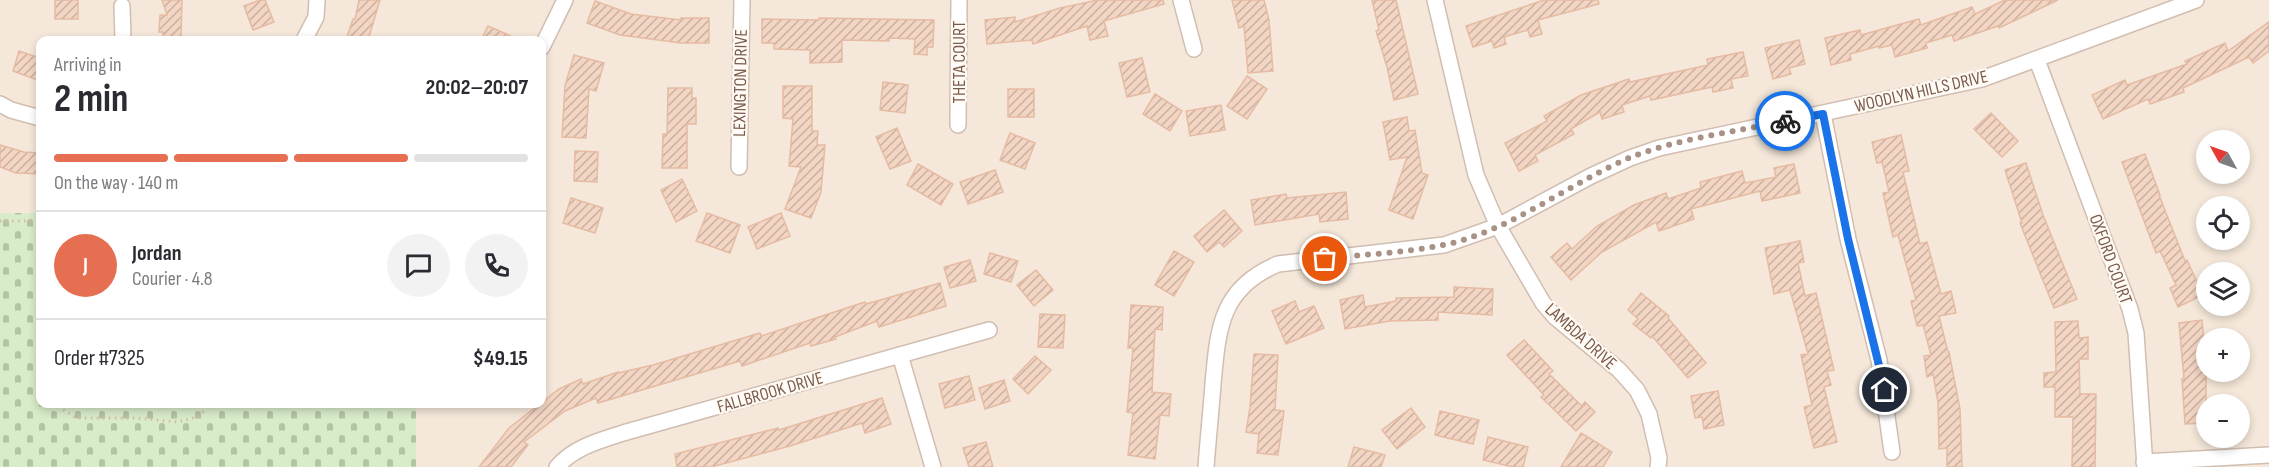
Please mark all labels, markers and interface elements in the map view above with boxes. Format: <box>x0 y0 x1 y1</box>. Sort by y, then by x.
street label: THETA COURT <box>949 21 970 103</box>
street label: LEXINGTON DRIVE <box>729 29 752 137</box>
text: Arriving in <box>54 53 122 77</box>
street label: WOODLYN HILLS DRIVE <box>1852 66 1990 117</box>
text: 20:02–20:07 <box>426 74 528 101</box>
text: 2 min <box>54 76 128 123</box>
courier <box>1755 91 1815 151</box>
icon: bike <box>1769 105 1802 138</box>
north arrow <box>2196 130 2250 184</box>
map controls <box>2196 130 2250 448</box>
text: On the way · 140 m <box>54 171 178 195</box>
button: locate <box>2196 196 2250 250</box>
street label: OXFORD COURT <box>2085 212 2136 307</box>
pin <box>1299 233 1350 284</box>
button: chat <box>387 234 450 297</box>
button: phone <box>465 234 528 297</box>
text: Jordan <box>132 240 181 267</box>
icon: bag <box>1308 242 1341 275</box>
text: J <box>83 252 88 279</box>
button: layers <box>2196 262 2250 316</box>
text: Courier · 4.8 <box>132 267 213 291</box>
street label: LAMBDA DRIVE <box>1541 299 1621 374</box>
button: + <box>2196 328 2250 382</box>
text: Order #7325 <box>54 345 145 372</box>
text: $49.15 <box>473 345 528 372</box>
pin <box>1859 364 1910 415</box>
street label: FALLBROOK DRIVE <box>715 367 825 418</box>
icon: home <box>1868 373 1901 406</box>
button: − <box>2196 394 2250 448</box>

